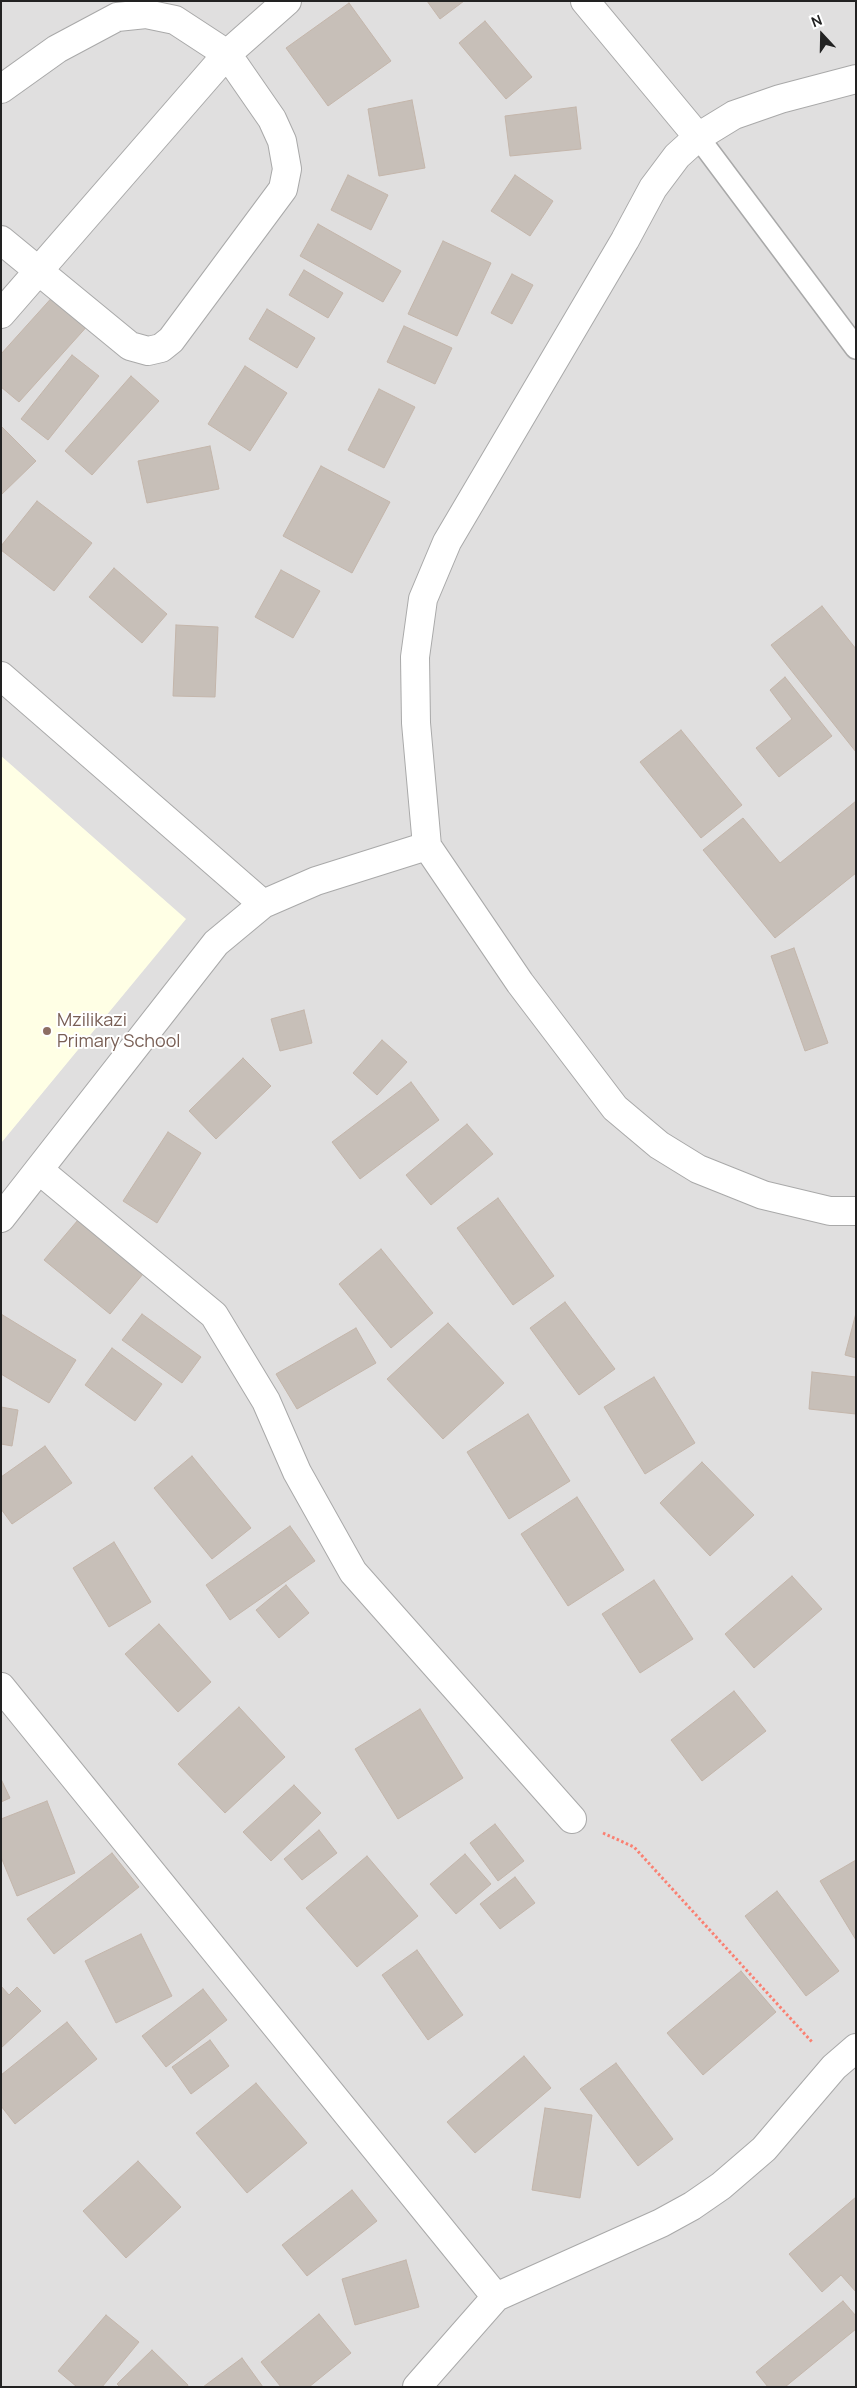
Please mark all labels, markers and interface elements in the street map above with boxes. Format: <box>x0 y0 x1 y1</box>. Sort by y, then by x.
north arrow <box>797 10 847 60</box>
text: N <box>808 10 825 31</box>
place label: Mzilikazi Primary School <box>57 1010 181 1052</box>
marker: Mzilikazi Primary School <box>41 1025 53 1037</box>

